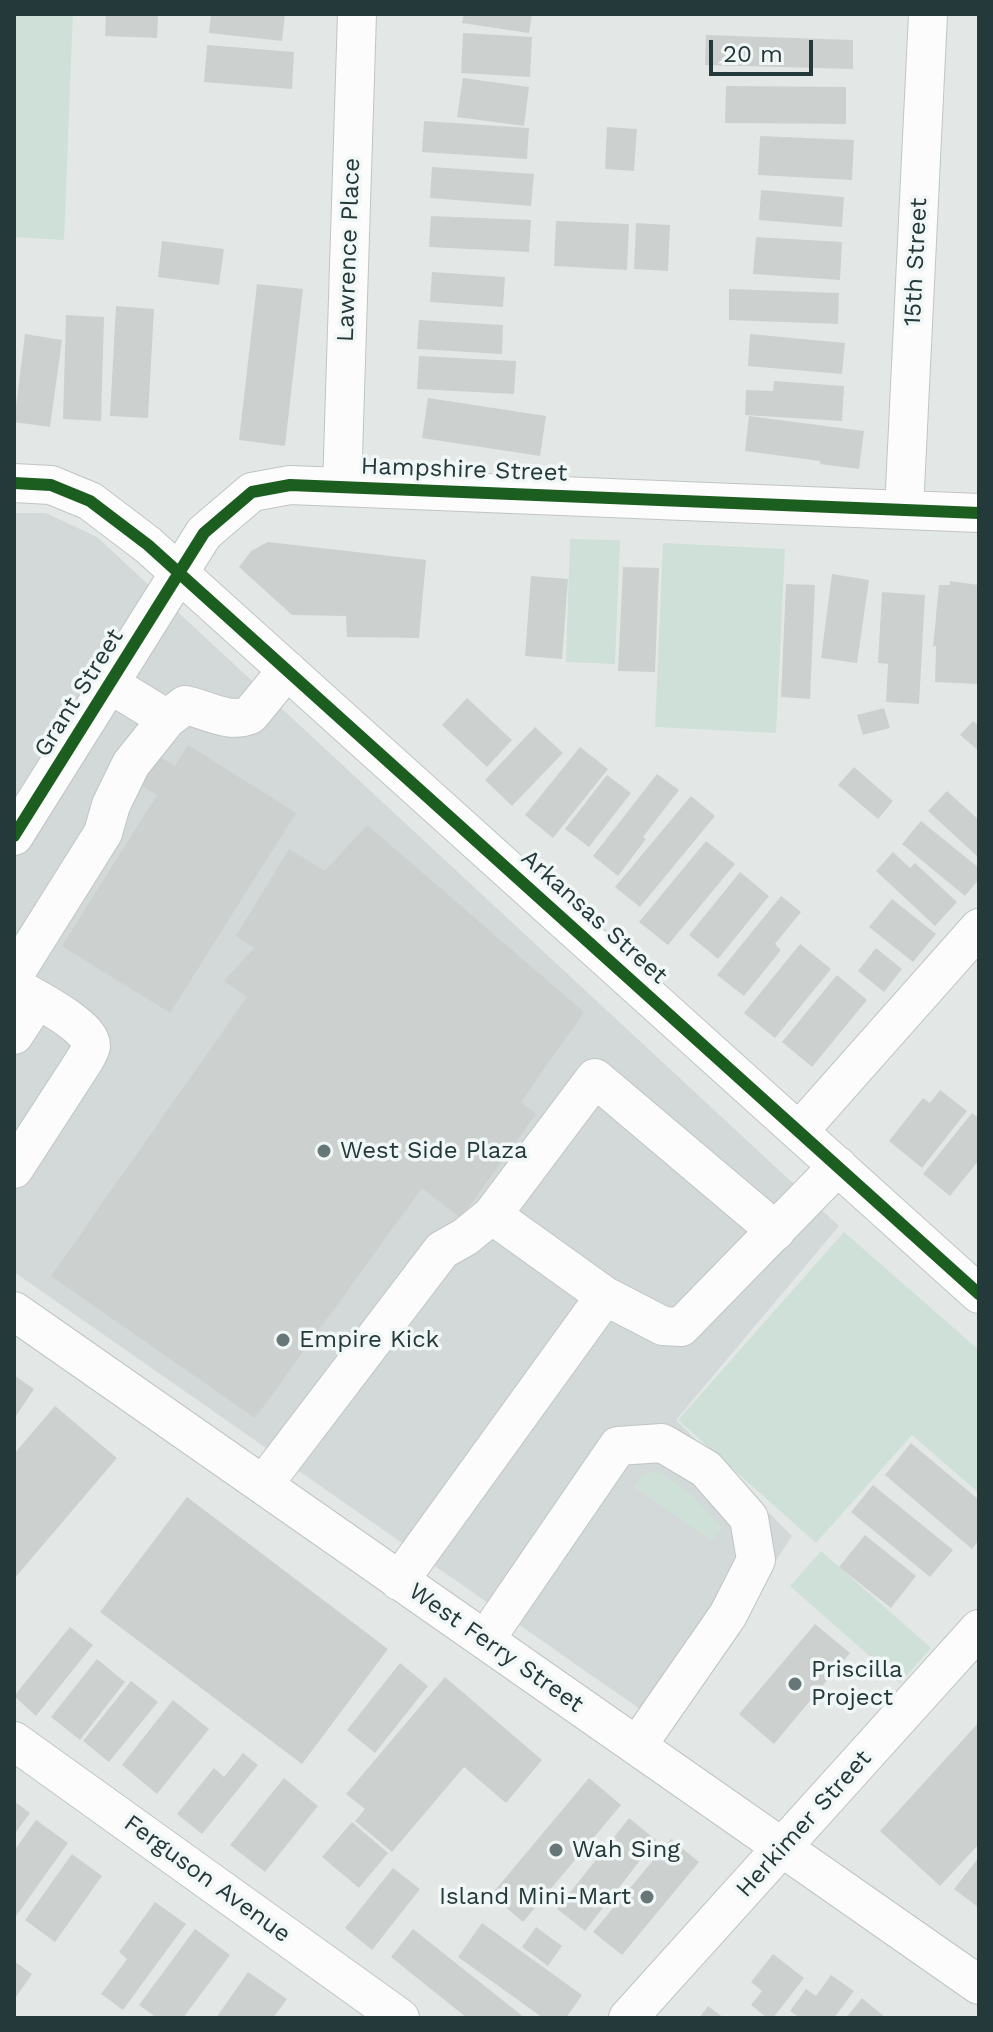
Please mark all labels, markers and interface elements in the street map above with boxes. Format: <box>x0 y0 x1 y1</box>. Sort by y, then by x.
scale bar <box>713 24 817 74</box>
text: 20 m <box>723 40 783 68</box>
street label: Lawrence Place <box>331 157 367 343</box>
street label: 15th Street <box>898 197 934 327</box>
street label: Hampshire Street <box>360 452 568 488</box>
street label: Grant Street <box>28 624 130 762</box>
street label: Arkansas Street <box>515 844 673 990</box>
place label: West Side Plaza <box>340 1137 528 1165</box>
marker: West Side Plaza <box>315 1142 333 1160</box>
place label: Empire Kick <box>299 1326 439 1354</box>
marker: Empire Kick <box>274 1331 292 1349</box>
street label: West Ferry Street <box>403 1577 589 1719</box>
place label: Priscilla Project <box>811 1656 903 1712</box>
marker: Priscilla Project <box>786 1675 804 1693</box>
street label: Herkimer Street <box>730 1745 878 1903</box>
street label: Ferguson Avenue <box>118 1809 296 1949</box>
place label: Wah Sing <box>572 1836 680 1864</box>
marker: Wah Sing <box>547 1841 565 1859</box>
place label: Island Mini-Mart <box>439 1883 631 1911</box>
marker: Island Mini-Mart <box>638 1888 656 1906</box>

